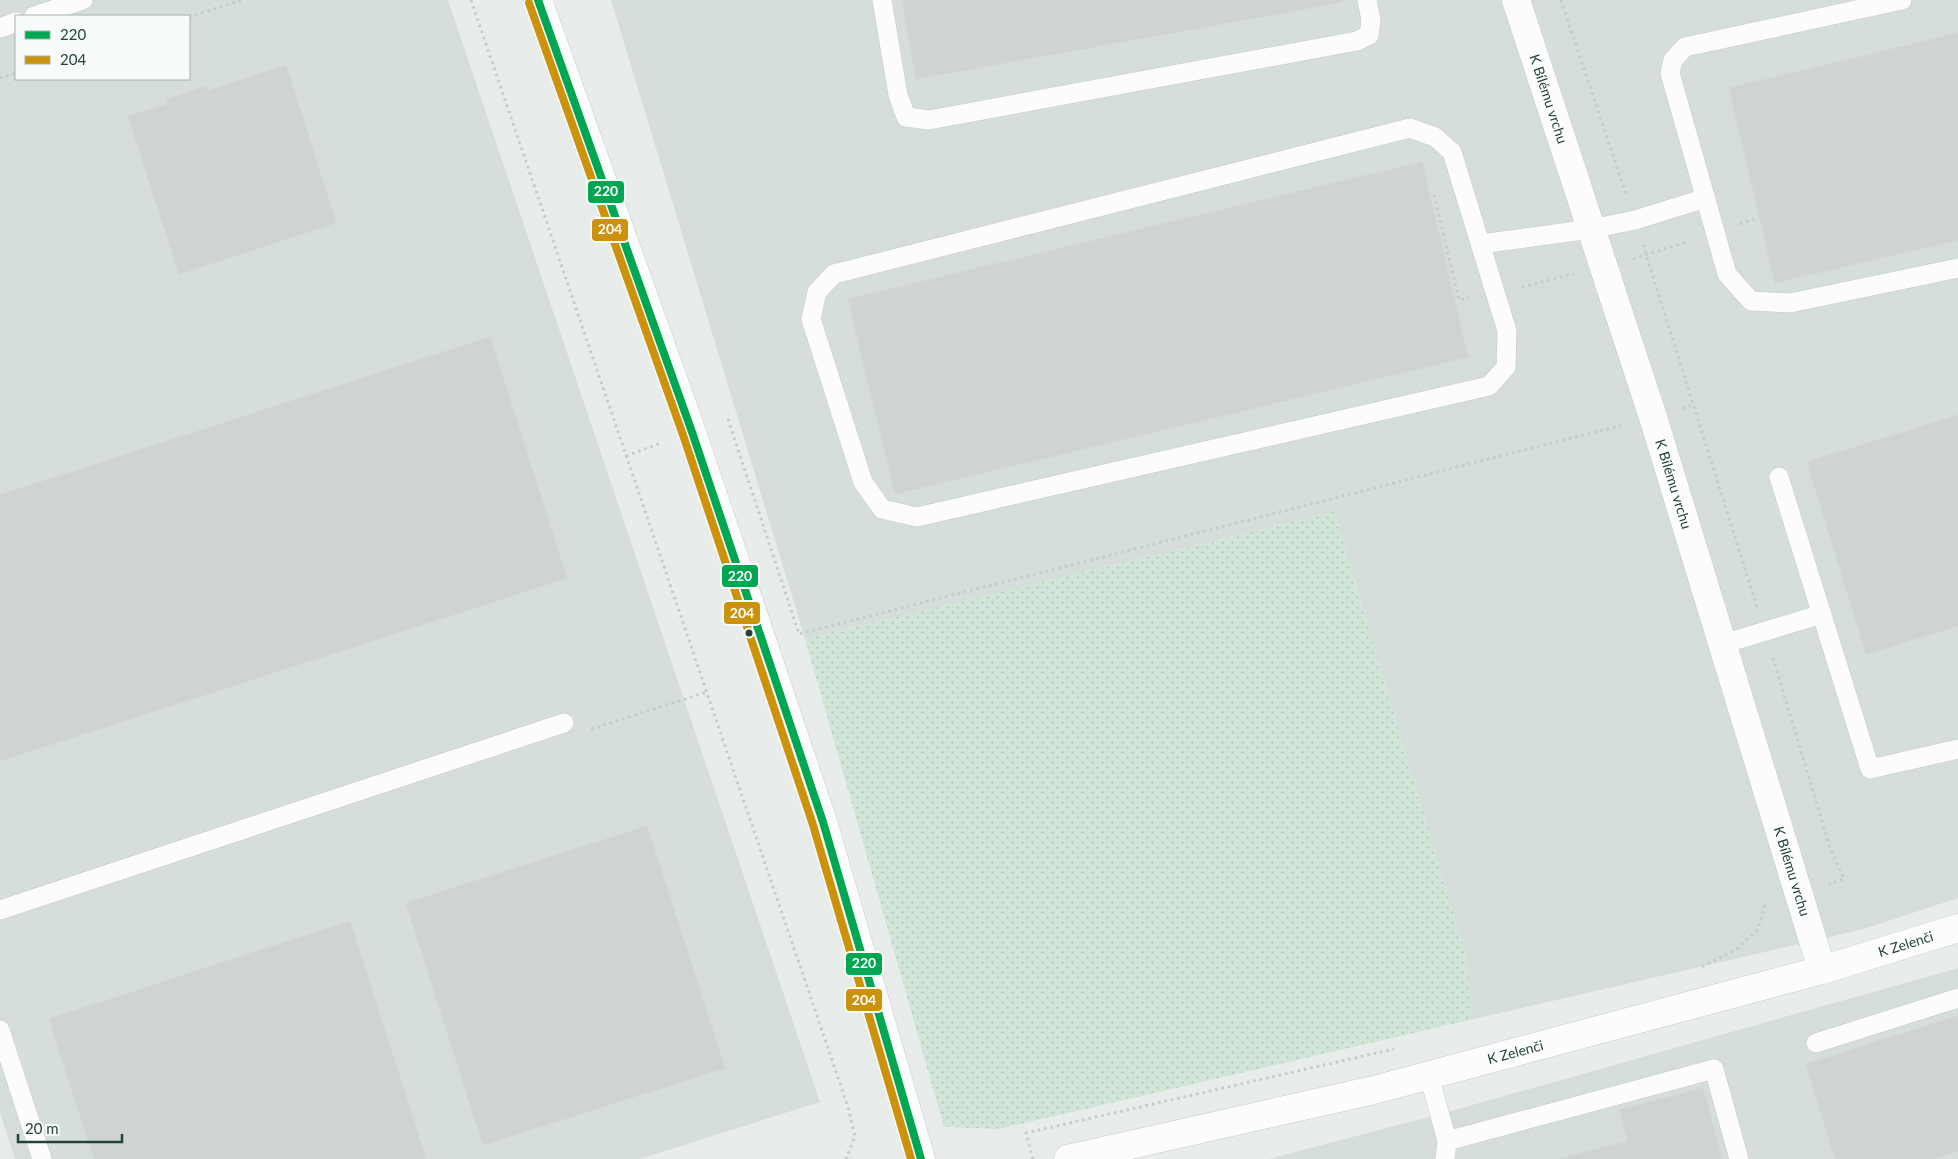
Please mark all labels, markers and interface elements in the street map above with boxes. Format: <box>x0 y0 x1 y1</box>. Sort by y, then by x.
legend <box>15 15 190 80</box>
text: 220 <box>60 25 86 43</box>
text: 204 <box>60 50 86 68</box>
street label: K Bílému vrchu <box>1526 52 1572 146</box>
line badge: 220 <box>587 180 625 204</box>
text: 220 <box>594 182 618 199</box>
line badge: 204 <box>591 218 629 242</box>
text: 204 <box>598 220 622 237</box>
street label: K Bílému vrchu <box>1652 437 1696 531</box>
line badge: 220 <box>721 564 759 588</box>
text: 220 <box>728 567 752 584</box>
line badge: 204 <box>723 601 761 625</box>
text: 204 <box>730 604 754 621</box>
unlabelled marker <box>744 628 754 638</box>
street label: K Bílému vrchu <box>1771 824 1814 918</box>
street label: K Zelenči <box>1876 927 1935 960</box>
line badge: 220 <box>845 952 883 976</box>
text: 220 <box>852 954 876 971</box>
line badge: 204 <box>845 988 883 1012</box>
text: 204 <box>852 991 876 1008</box>
street label: K Zelenči <box>1485 1036 1545 1067</box>
scale bar <box>18 1112 121 1144</box>
text: 20 m <box>25 1119 59 1137</box>

